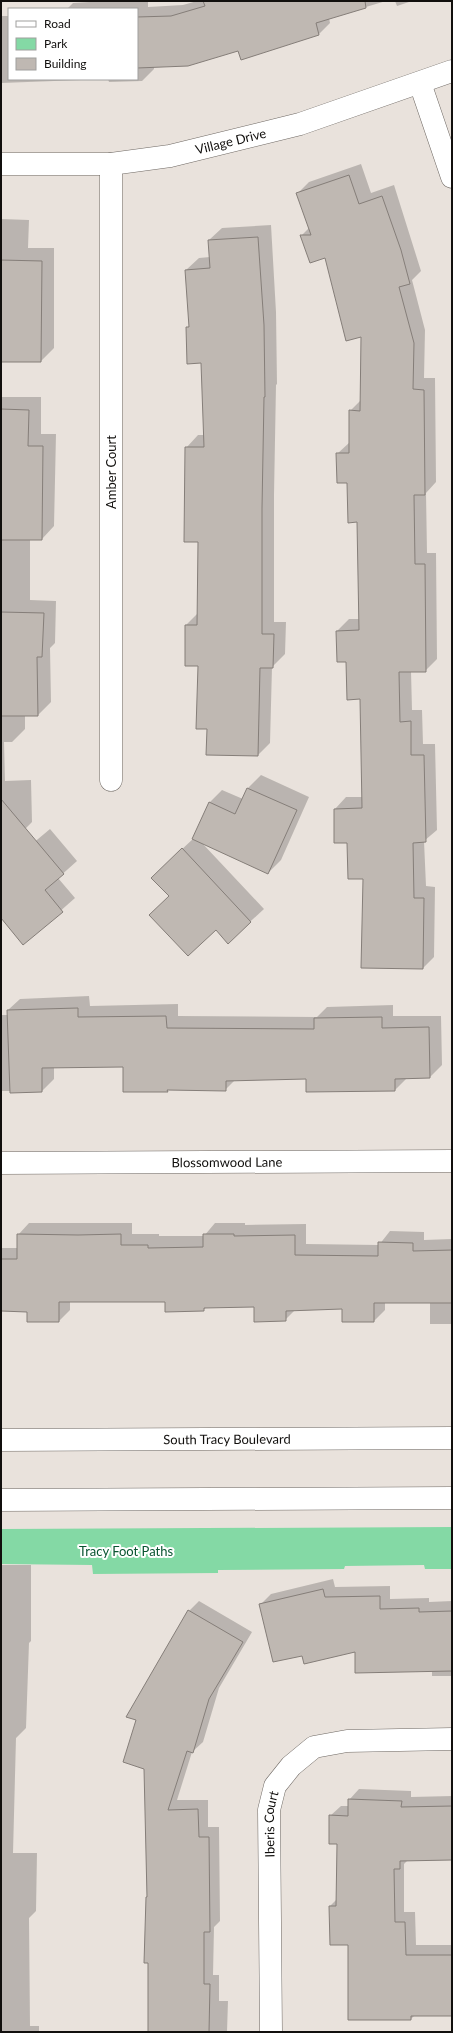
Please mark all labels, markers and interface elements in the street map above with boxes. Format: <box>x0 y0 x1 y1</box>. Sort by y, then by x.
legend <box>8 8 138 80</box>
text: Road <box>44 16 71 31</box>
text: Park <box>44 36 68 51</box>
text: Building <box>44 56 87 71</box>
street label: Village Drive <box>194 125 268 157</box>
street label: Amber Court <box>103 435 119 509</box>
street label: Blossomwood Lane <box>172 1154 283 1170</box>
street label: South Tracy Boulevard <box>163 1431 291 1447</box>
park label: Tracy Foot Paths <box>79 1543 173 1559</box>
street label: Iberis Court <box>261 1789 282 1858</box>

